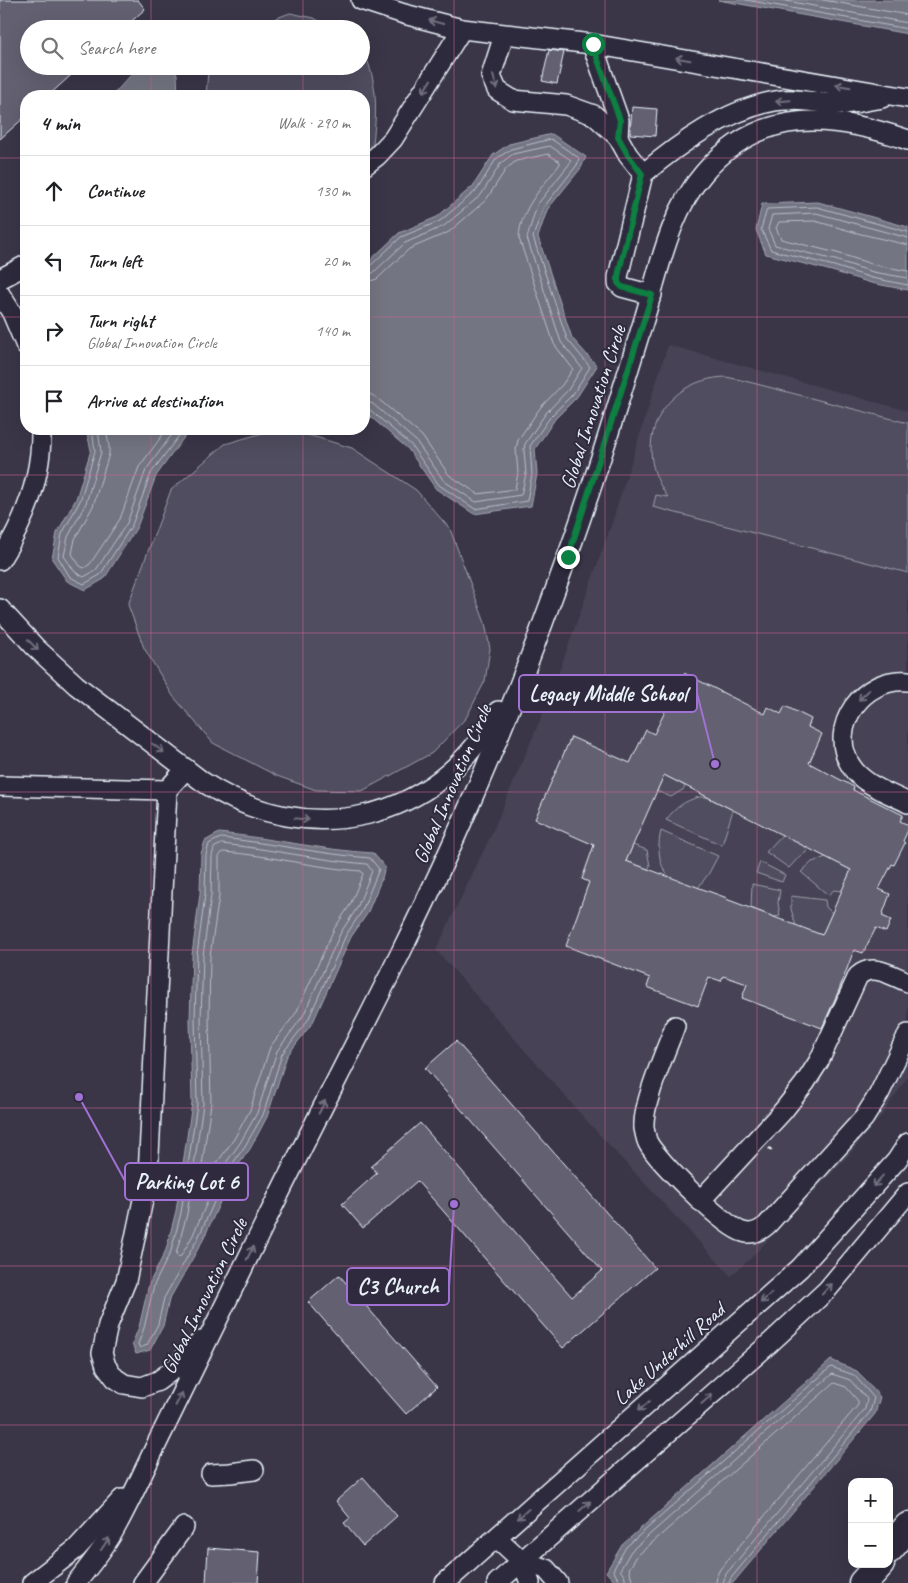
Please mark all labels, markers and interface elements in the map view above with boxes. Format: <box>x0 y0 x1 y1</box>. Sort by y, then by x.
one-way arrow <box>428 17 444 27</box>
search box <box>20 20 370 75</box>
route start <box>582 33 605 56</box>
icon: search <box>38 34 66 62</box>
text: Search here <box>78 36 155 60</box>
one-way arrow <box>675 54 691 64</box>
one-way arrow <box>490 73 500 89</box>
one-way arrow <box>421 78 431 92</box>
one-way arrow <box>835 81 851 91</box>
one-way arrow <box>775 96 791 106</box>
text: 4 min <box>40 110 80 136</box>
text: Walk · 290 m <box>278 113 350 133</box>
icon: ahead <box>40 177 68 205</box>
text: Continue <box>87 179 144 203</box>
text: 130 m <box>316 181 350 201</box>
icon: left <box>40 247 68 275</box>
text: Turn left <box>87 249 142 273</box>
text: 20 m <box>323 251 350 271</box>
text: Turn right <box>87 309 154 333</box>
icon: right <box>40 317 68 345</box>
text: 140 m <box>316 321 350 341</box>
street label: Global Innovation Circle <box>554 321 632 492</box>
text: Global Innovation Circle <box>87 333 217 353</box>
icon: arrive <box>40 387 68 415</box>
text: Arrive at destination <box>87 389 223 413</box>
route end <box>557 546 580 569</box>
one-way arrow <box>27 639 39 651</box>
callout: Legacy Middle School <box>519 675 697 712</box>
text: Legacy Middle School <box>529 680 691 708</box>
one-way arrow <box>858 689 870 701</box>
street label: Global Innovation Circle <box>407 699 498 867</box>
one-way arrow <box>151 743 164 754</box>
one-way arrow <box>294 814 310 824</box>
one-way arrow <box>317 1100 327 1115</box>
callout: Parking Lot 6 <box>125 1163 248 1200</box>
text: Parking Lot 6 <box>135 1168 240 1196</box>
one-way arrow <box>872 1174 884 1187</box>
street label: Global Innovation Circle <box>155 1213 254 1378</box>
one-way arrow <box>246 1246 255 1261</box>
callout: C3 Church <box>347 1268 449 1305</box>
text: C3 Church <box>357 1273 440 1301</box>
one-way arrow <box>821 1283 833 1296</box>
one-way arrow <box>759 1292 772 1304</box>
street label: Lake Underhill Road <box>608 1295 733 1411</box>
one-way arrow <box>175 1392 184 1407</box>
one-way arrow <box>701 1393 714 1404</box>
one-way arrow <box>638 1400 651 1412</box>
map controls <box>848 1478 893 1568</box>
button: + <box>848 1478 893 1523</box>
one-way arrow <box>578 1501 591 1512</box>
one-way arrow <box>517 1509 530 1520</box>
button: − <box>848 1523 893 1568</box>
one-way arrow <box>100 1537 110 1551</box>

